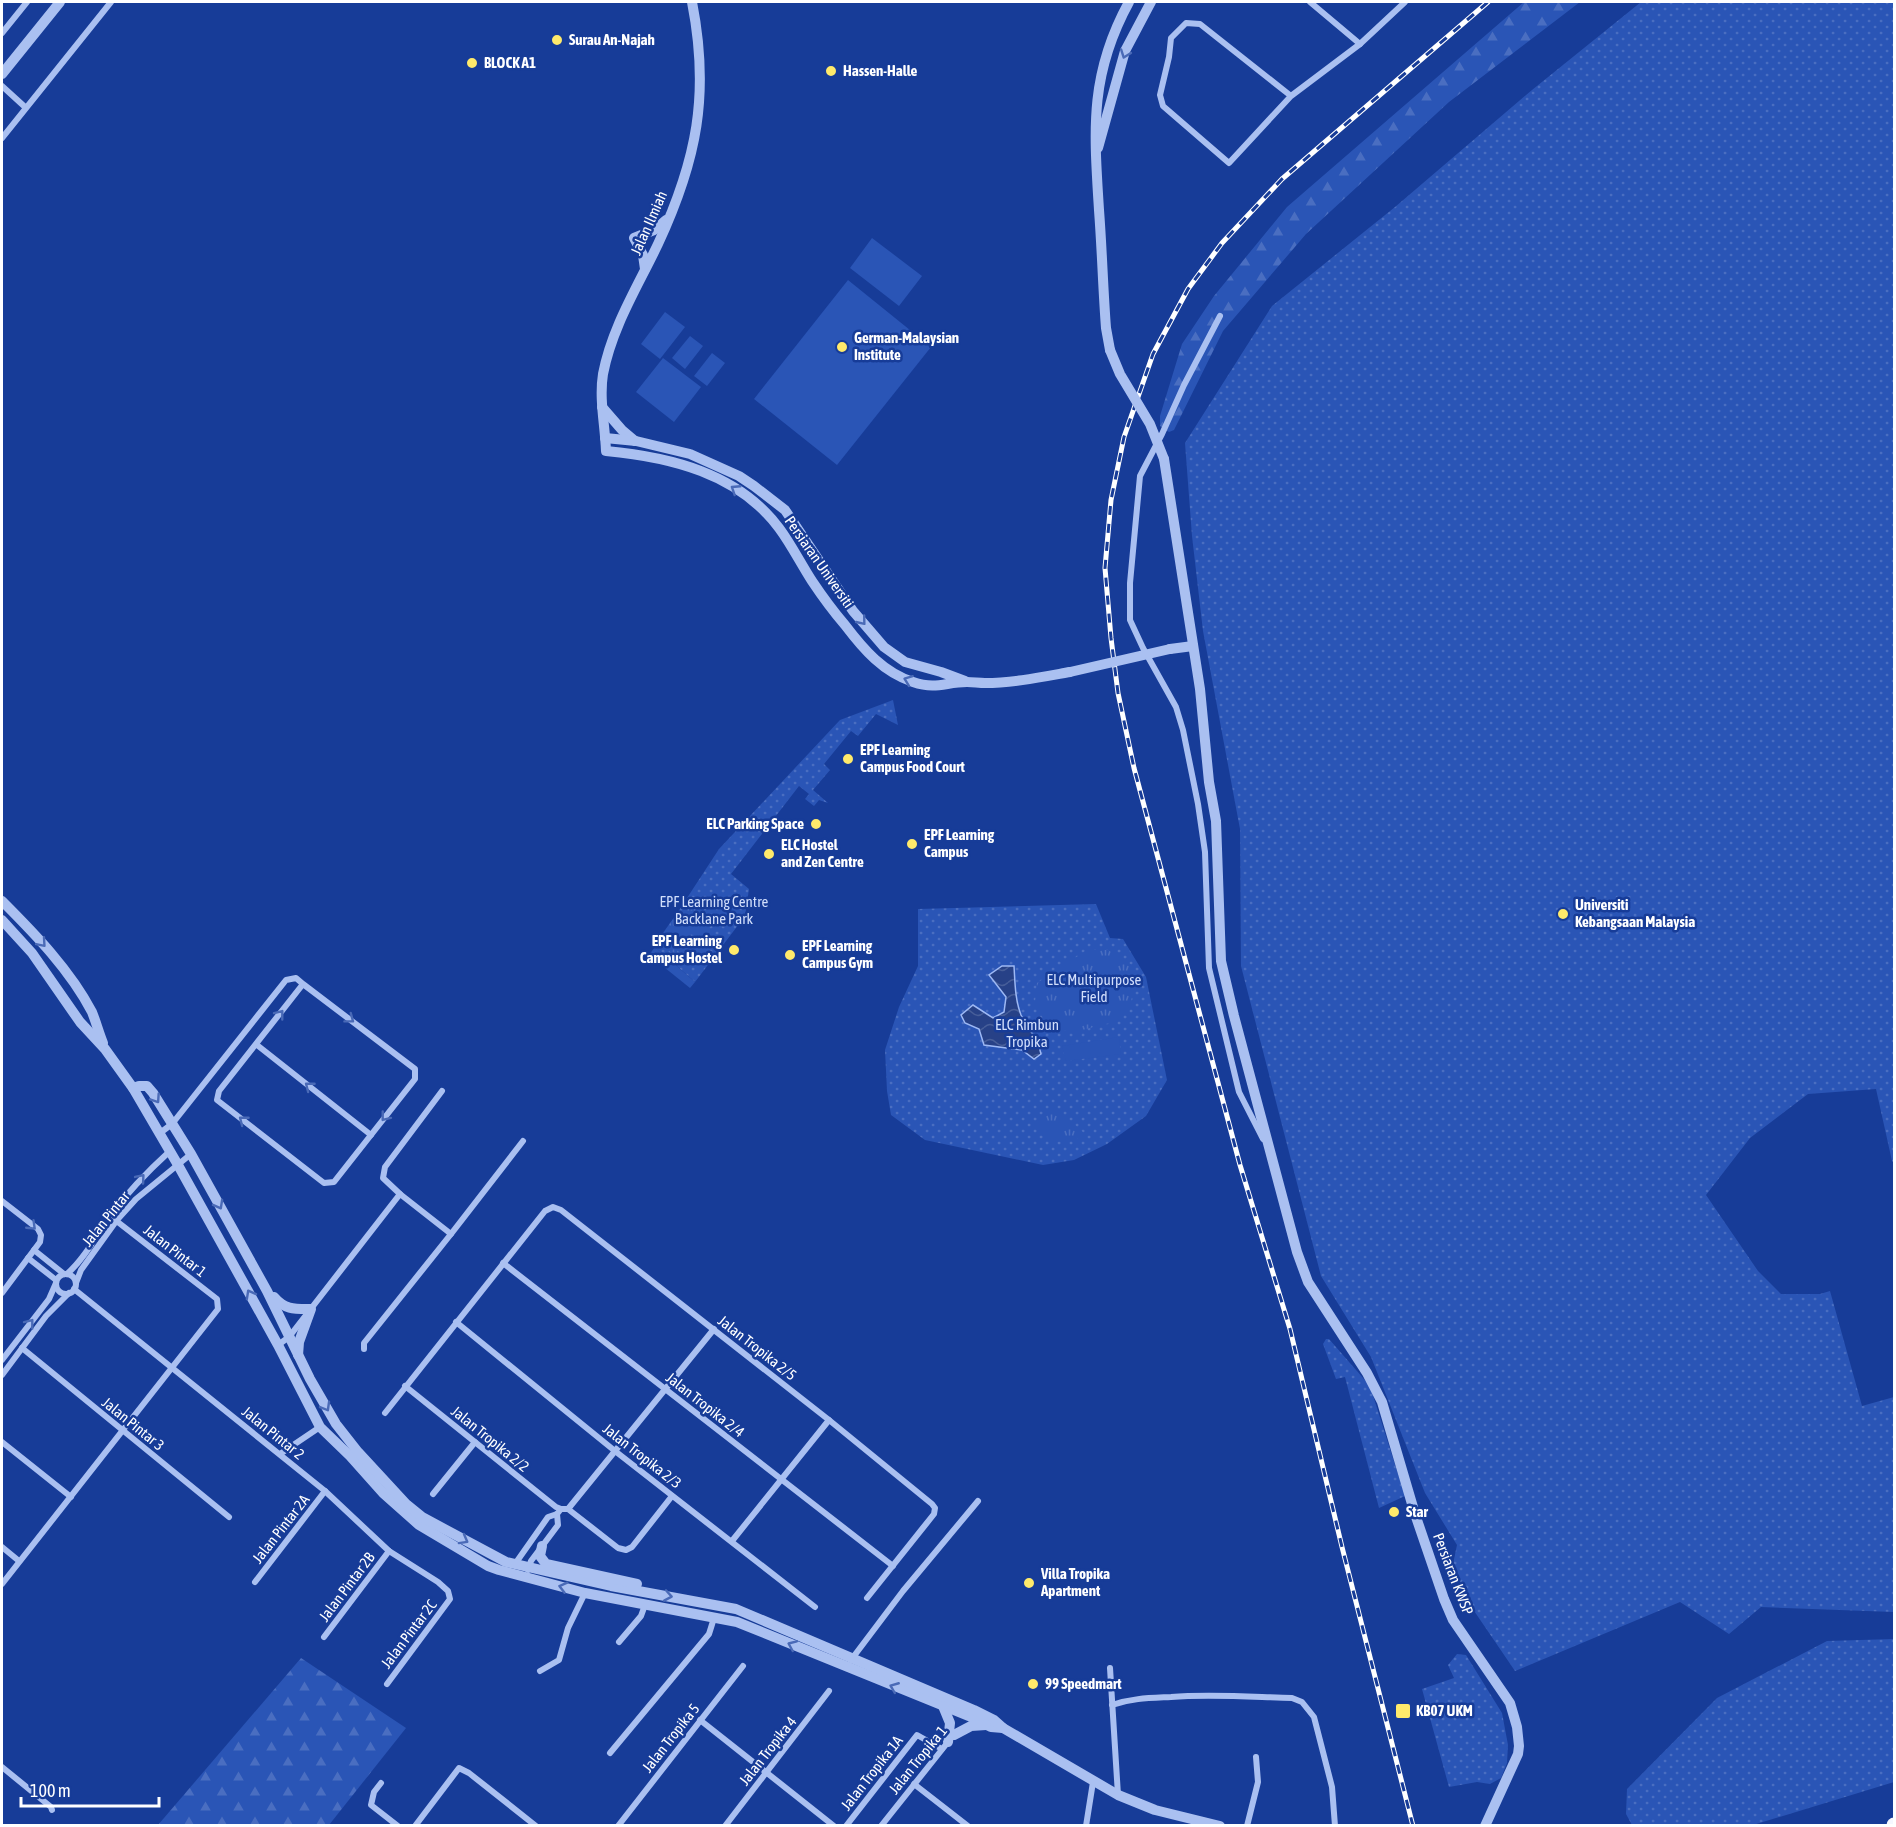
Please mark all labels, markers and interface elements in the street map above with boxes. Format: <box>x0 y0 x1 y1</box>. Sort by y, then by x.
place label: Surau An-Najah <box>569 31 655 48</box>
marker: Surau An-Najah <box>550 33 564 47</box>
one-way arrow <box>1120 48 1133 59</box>
place label: BLOCK A1 <box>484 54 536 71</box>
marker: BLOCK A1 <box>465 56 479 70</box>
place label: Hassen-Halle <box>843 62 918 79</box>
marker: Hassen-Halle <box>824 64 838 78</box>
street label: Jalan Ilmiah <box>627 188 670 257</box>
place label: German-Malaysian Institute <box>854 329 959 363</box>
marker: German-Malaysian Institute <box>835 340 849 354</box>
one-way arrow <box>730 485 741 496</box>
street label: Persiaran Universiti <box>781 513 857 611</box>
one-way arrow <box>854 614 865 625</box>
one-way arrow <box>903 674 914 687</box>
place label: EPF Learning Campus Food Court <box>860 741 966 775</box>
marker: EPF Learning Campus Food Court <box>841 752 855 766</box>
place label: ELC Parking Space <box>706 815 804 832</box>
marker: ELC Parking Space <box>809 817 823 831</box>
place label: EPF Learning Campus <box>924 826 995 860</box>
place label: ELC Hostel and Zen Centre <box>781 836 864 870</box>
marker: EPF Learning Campus <box>905 837 919 851</box>
marker: ELC Hostel and Zen Centre <box>762 847 776 861</box>
park label: EPF Learning Centre Backlane Park <box>660 893 769 927</box>
place label: Universiti Kebangsaan Malaysia <box>1575 896 1695 930</box>
marker: Universiti Kebangsaan Malaysia <box>1556 907 1570 921</box>
place label: EPF Learning Campus Hostel <box>640 932 723 966</box>
one-way arrow <box>35 936 46 947</box>
place label: EPF Learning Campus Gym <box>802 937 873 971</box>
marker: EPF Learning Campus Hostel <box>727 943 741 957</box>
marker: EPF Learning Campus Gym <box>783 948 797 962</box>
park label: ELC Multipurpose Field <box>1047 971 1142 1005</box>
one-way arrow <box>273 1010 284 1021</box>
one-way arrow <box>343 1012 354 1023</box>
park label: ELC Rimbun Tropika <box>995 1016 1059 1050</box>
one-way arrow <box>304 1082 315 1093</box>
one-way arrow <box>149 1092 160 1103</box>
one-way arrow <box>382 1110 393 1121</box>
one-way arrow <box>239 1117 250 1128</box>
one-way arrow <box>134 1174 145 1185</box>
street label: Jalan Pintar <box>78 1187 133 1250</box>
one-way arrow <box>212 1199 223 1209</box>
one-way arrow <box>26 1219 36 1230</box>
street label: Jalan Pintar 1 <box>141 1221 210 1280</box>
one-way arrow <box>246 1290 257 1300</box>
street label: Jalan Tropika 2/5 <box>715 1312 800 1383</box>
one-way arrow <box>23 1318 34 1329</box>
street label: Jalan Tropika 2/4 <box>663 1369 748 1440</box>
street label: Jalan Pintar 3 <box>99 1394 168 1454</box>
one-way arrow <box>319 1401 330 1411</box>
street label: Jalan Tropika 2/2 <box>448 1402 532 1475</box>
street label: Jalan Pintar 2 <box>239 1403 308 1463</box>
street label: Jalan Tropika 2/3 <box>600 1420 685 1491</box>
street label: Jalan Pintar 2A <box>249 1491 313 1566</box>
place label: Star <box>1406 1503 1429 1520</box>
marker: Star <box>1387 1505 1401 1519</box>
street label: Persiaran KWSP <box>1430 1530 1477 1617</box>
one-way arrow <box>458 1533 468 1544</box>
street label: Jalan Pintar 2B <box>315 1549 378 1624</box>
place label: Villa Tropika Apartment <box>1040 1565 1110 1599</box>
marker: Villa Tropika Apartment <box>1022 1576 1036 1590</box>
one-way arrow <box>558 1582 568 1595</box>
one-way arrow <box>662 1589 672 1602</box>
street label: Jalan Pintar 2C <box>377 1596 440 1671</box>
one-way arrow <box>787 1640 798 1652</box>
place label: 99 Speedmart <box>1045 1675 1122 1692</box>
marker: 99 Speedmart <box>1026 1677 1040 1691</box>
one-way arrow <box>889 1681 900 1694</box>
street label: Jalan Tropika 5 <box>639 1700 703 1775</box>
marker: KB07 UKM <box>1394 1702 1412 1720</box>
place label: KB07 UKM <box>1416 1702 1473 1719</box>
street label: Jalan Tropika 4 <box>736 1713 800 1788</box>
street label: Jalan Tropika 1 <box>885 1722 950 1797</box>
street label: Jalan Tropika 1A <box>837 1732 906 1813</box>
scale bar <box>21 1770 159 1808</box>
text: 100 m <box>30 1780 71 1801</box>

